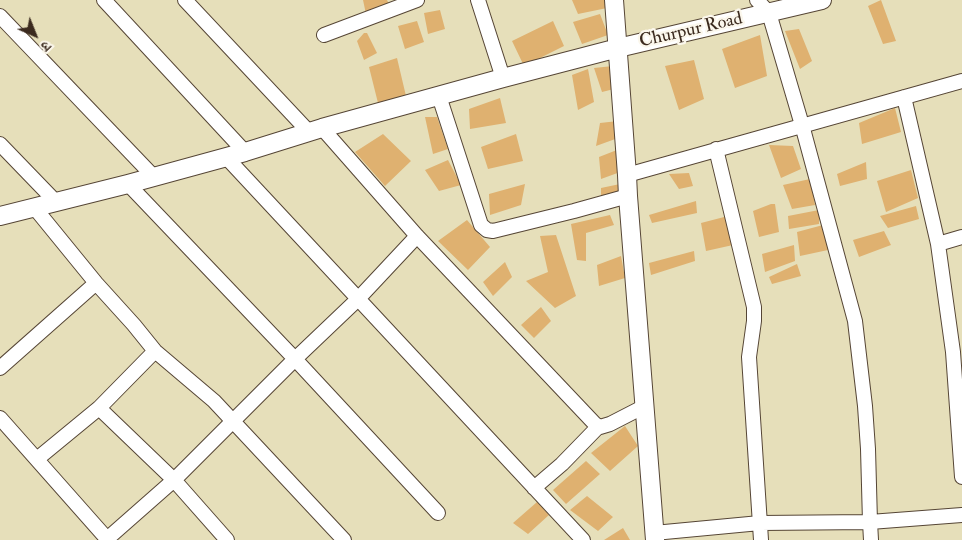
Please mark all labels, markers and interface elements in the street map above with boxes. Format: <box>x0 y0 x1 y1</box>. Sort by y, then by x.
street label: Churpur Road <box>637 9 745 53</box>
north arrow <box>10 10 60 60</box>
text: उ <box>37 38 54 55</box>

